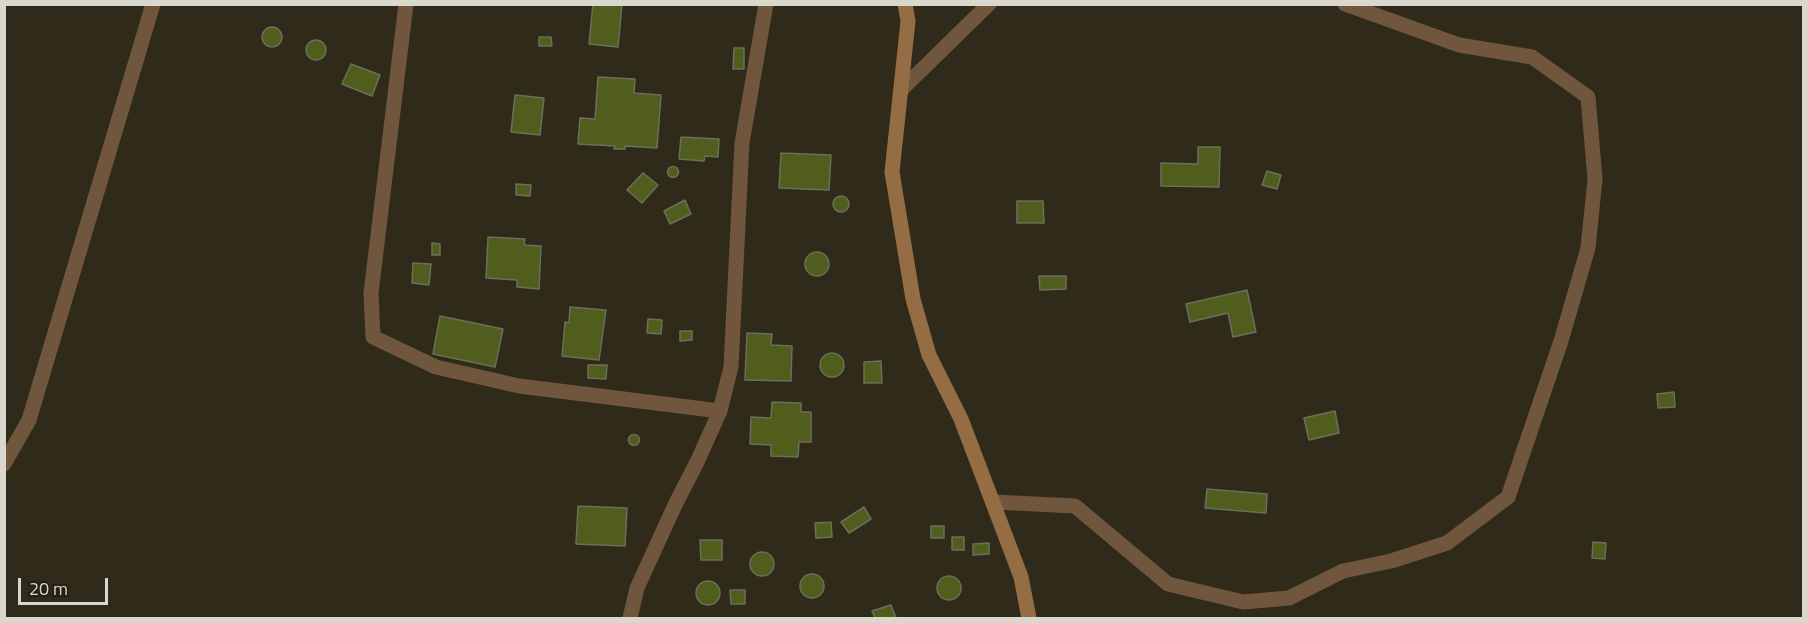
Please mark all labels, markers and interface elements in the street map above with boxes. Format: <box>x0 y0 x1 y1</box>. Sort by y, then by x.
scale bar <box>21 566 111 604</box>
text: 20 m <box>29 575 68 602</box>

